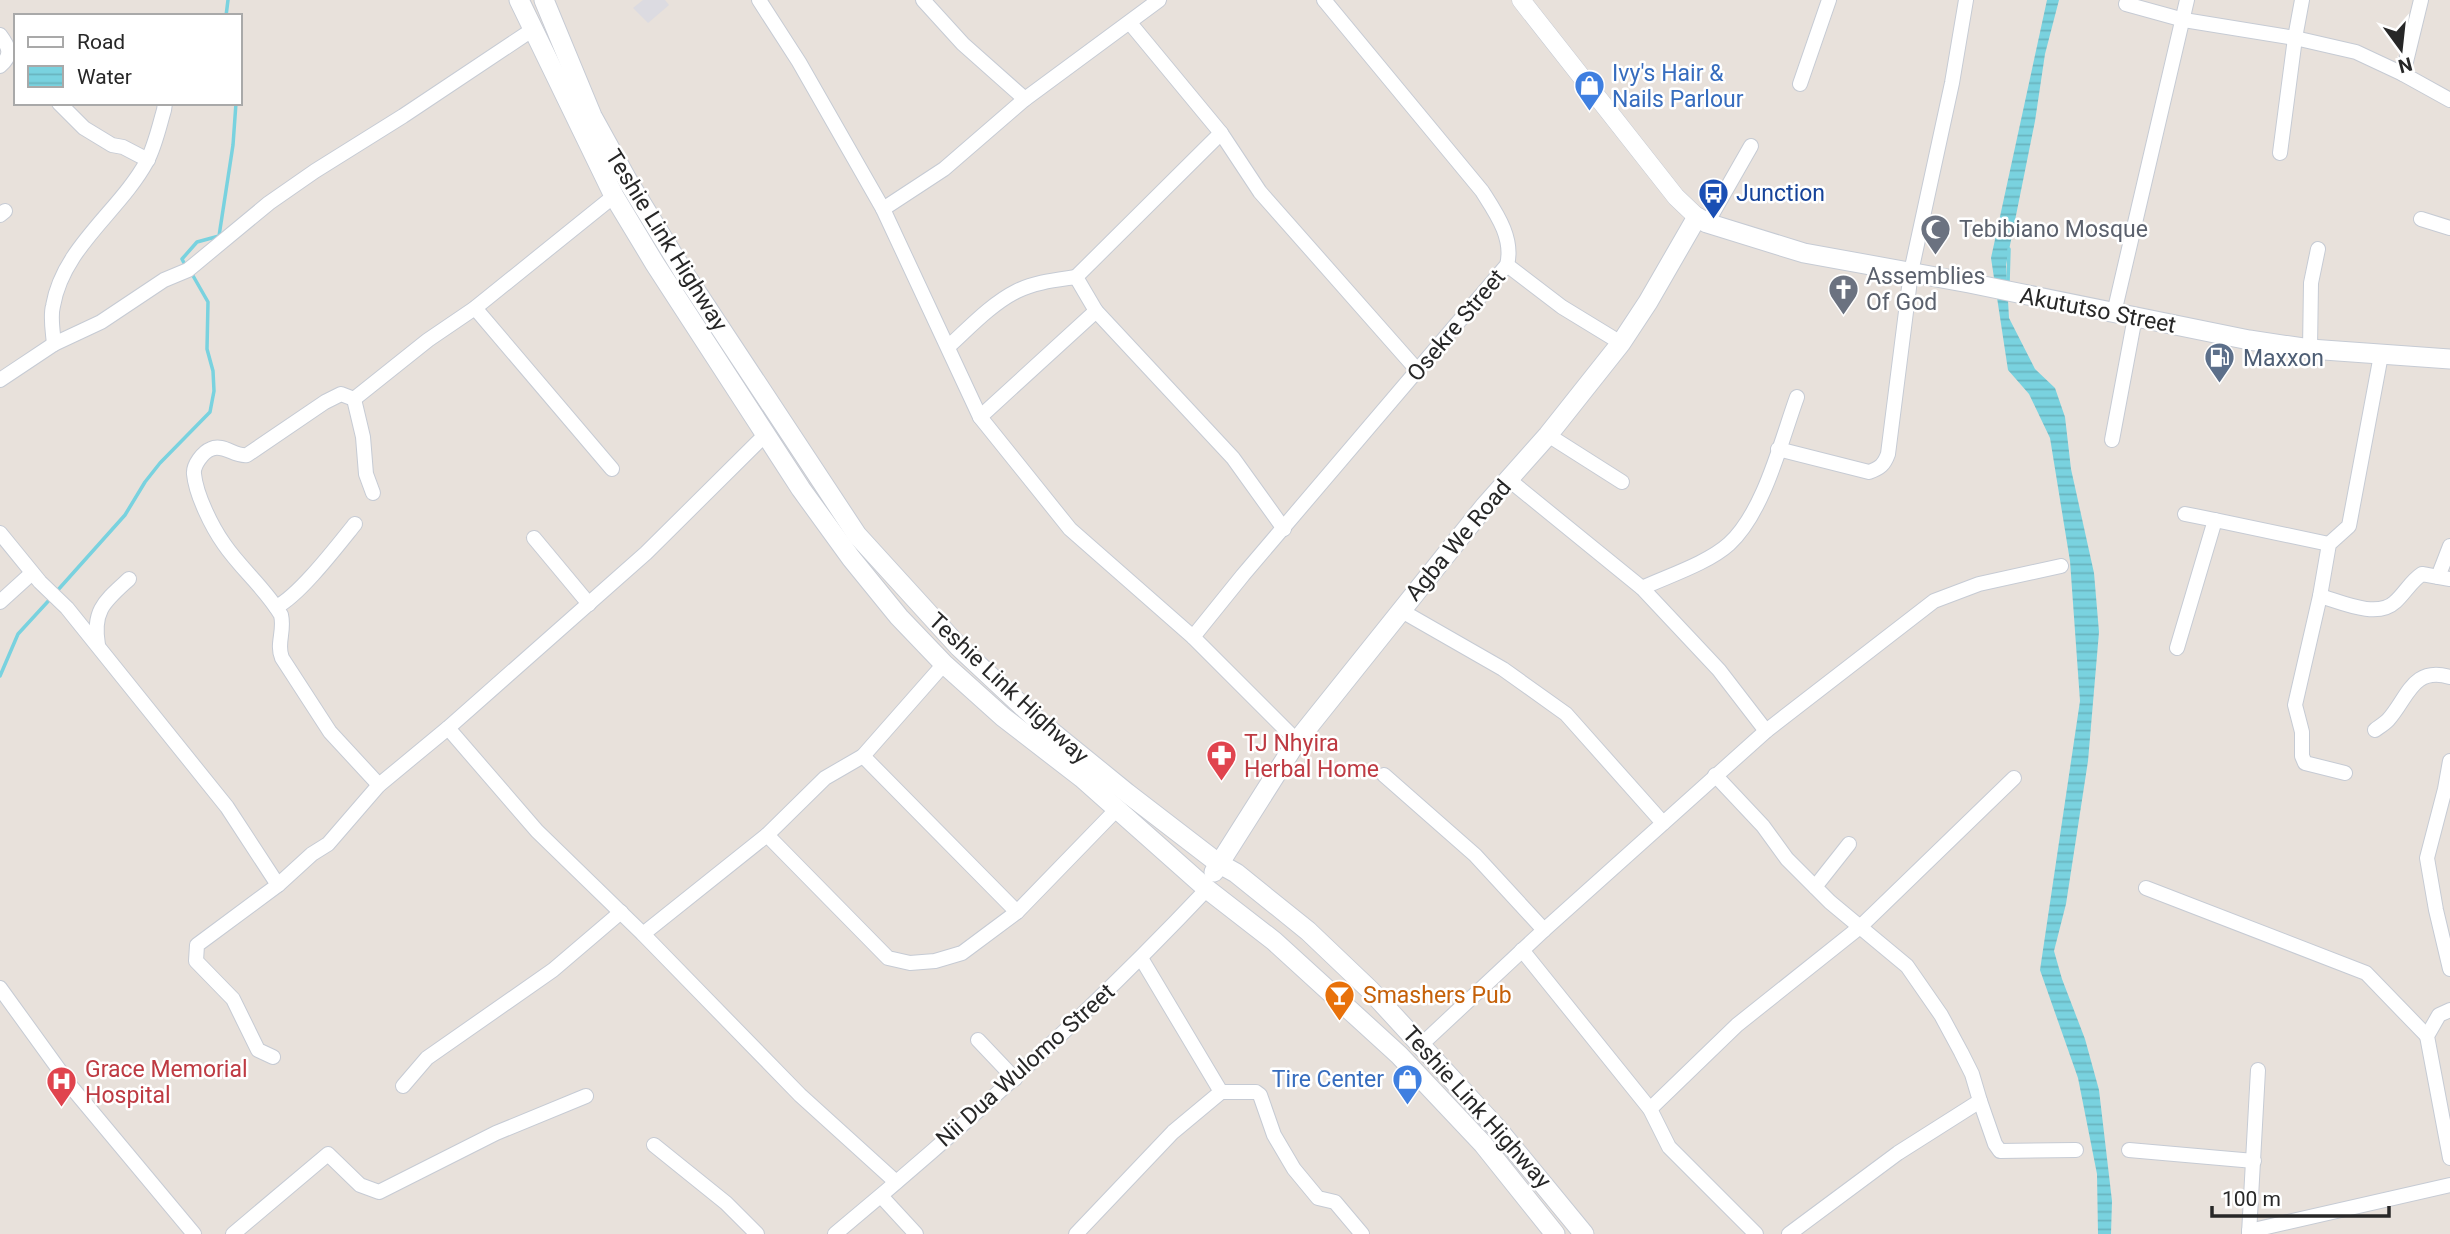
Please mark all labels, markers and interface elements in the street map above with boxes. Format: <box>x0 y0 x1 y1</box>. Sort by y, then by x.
legend <box>14 14 242 105</box>
north arrow <box>2366 14 2436 84</box>
text: Road <box>77 30 125 54</box>
text: N <box>2396 52 2415 78</box>
place label: Ivy's Hair & Nails Parlour <box>1612 60 1744 113</box>
text: Water <box>77 65 132 89</box>
shop icon: Ivy's Hair & Nails Parlour <box>1572 69 1606 113</box>
street label: Teshie Link Highway <box>600 144 733 336</box>
bus stop icon: Junction <box>1696 176 1730 220</box>
place label: Junction <box>1736 180 1825 207</box>
mosque icon: Tebibiano Mosque <box>1919 212 1953 256</box>
place label: Tebibiano Mosque <box>1959 216 2148 243</box>
place label: Assemblies Of God <box>1866 263 1985 316</box>
street label: Osekre Street <box>1402 264 1511 387</box>
church icon: Assemblies Of God <box>1826 272 1860 316</box>
street label: Akututso Street <box>2018 282 2178 339</box>
fuel station icon: Maxxon <box>2203 341 2237 385</box>
place label: Maxxon <box>2243 345 2324 372</box>
street label: Agba We Road <box>1400 474 1517 606</box>
street label: Teshie Link Highway <box>923 607 1094 770</box>
place label: TJ Nhyira Herbal Home <box>1244 730 1379 783</box>
pharmacy icon: TJ Nhyira Herbal Home <box>1204 739 1238 783</box>
street label: Nii Dua Wulomo Street <box>931 978 1120 1153</box>
bar icon: Smashers Pub <box>1323 978 1357 1022</box>
place label: Smashers Pub <box>1363 982 1512 1009</box>
street label: Teshie Link Highway <box>1397 1021 1557 1194</box>
place label: Grace Memorial Hospital <box>85 1056 248 1109</box>
shop icon: Tire Center <box>1390 1062 1424 1106</box>
hospital icon: Grace Memorial Hospital <box>45 1065 79 1109</box>
place label: Tire Center <box>1272 1066 1384 1093</box>
scale bar <box>2212 1174 2389 1218</box>
text: 100 m <box>2222 1187 2281 1211</box>

